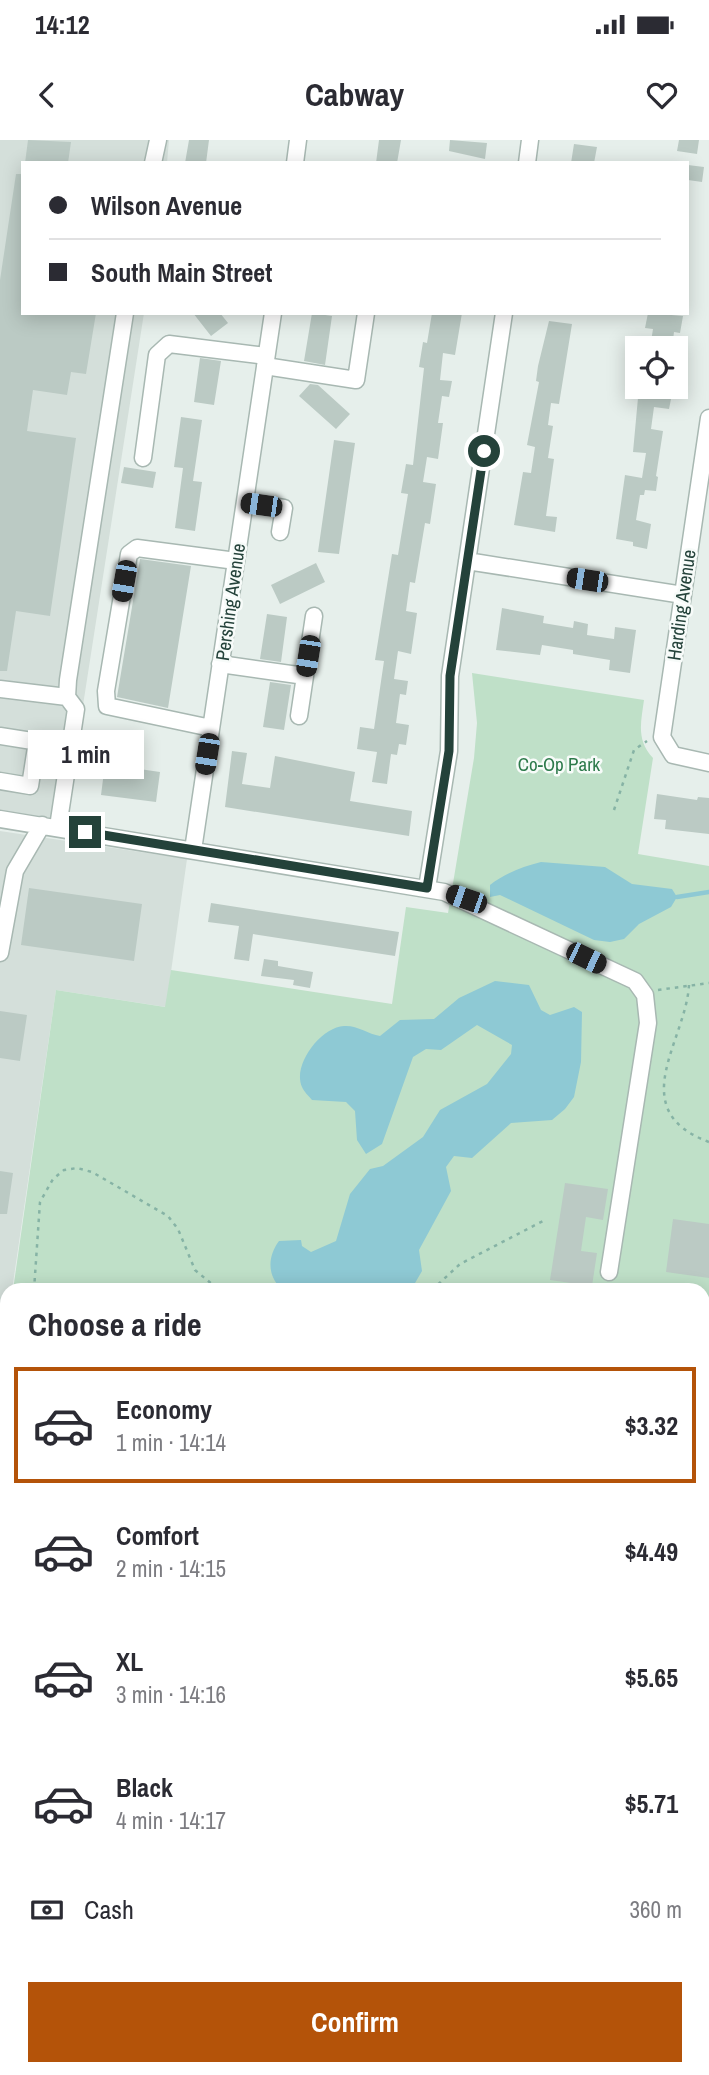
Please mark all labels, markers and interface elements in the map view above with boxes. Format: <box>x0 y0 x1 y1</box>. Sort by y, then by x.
text: 14:12 <box>35 7 90 42</box>
text: Cabway <box>305 73 404 116</box>
icon: back <box>28 76 66 114</box>
icon: heart <box>643 76 681 114</box>
text: Wilson Avenue <box>91 188 242 223</box>
text: South Main Street <box>91 255 272 290</box>
map controls <box>625 336 688 399</box>
button: locate <box>625 336 688 399</box>
route start <box>468 435 500 467</box>
car <box>239 492 284 518</box>
street label: Pershing Avenue <box>209 542 251 662</box>
street label: Harding Avenue <box>660 548 702 662</box>
car <box>111 558 138 604</box>
car <box>565 566 610 594</box>
car <box>295 634 322 678</box>
callout: 1 min <box>27 730 143 780</box>
car <box>194 732 221 776</box>
text: 1 min <box>61 739 111 770</box>
park label: Co-Op Park <box>518 751 600 777</box>
route end <box>69 816 101 848</box>
car <box>443 882 490 916</box>
car <box>563 939 610 977</box>
text: Choose a ride <box>28 1303 202 1346</box>
text: Economy <box>116 1392 212 1427</box>
icon: car <box>32 1394 95 1457</box>
text: $3.32 <box>625 1408 678 1443</box>
text: 1 min · 14:14 <box>116 1427 226 1458</box>
text: Comfort <box>116 1518 199 1553</box>
icon: car <box>32 1520 95 1583</box>
text: $4.49 <box>625 1534 678 1569</box>
text: 2 min · 14:15 <box>116 1553 226 1584</box>
text: XL <box>116 1644 143 1679</box>
icon: car <box>32 1646 95 1709</box>
text: $5.65 <box>625 1660 678 1695</box>
text: 3 min · 14:16 <box>116 1679 226 1710</box>
text: Black <box>116 1770 173 1805</box>
icon: car <box>32 1772 95 1835</box>
text: $5.71 <box>625 1786 678 1821</box>
text: 4 min · 14:17 <box>116 1805 226 1836</box>
icon: cash <box>28 1891 66 1929</box>
text: Cash <box>84 1892 134 1927</box>
text: 360 m <box>630 1894 682 1925</box>
button: Confirm <box>28 1982 682 2062</box>

